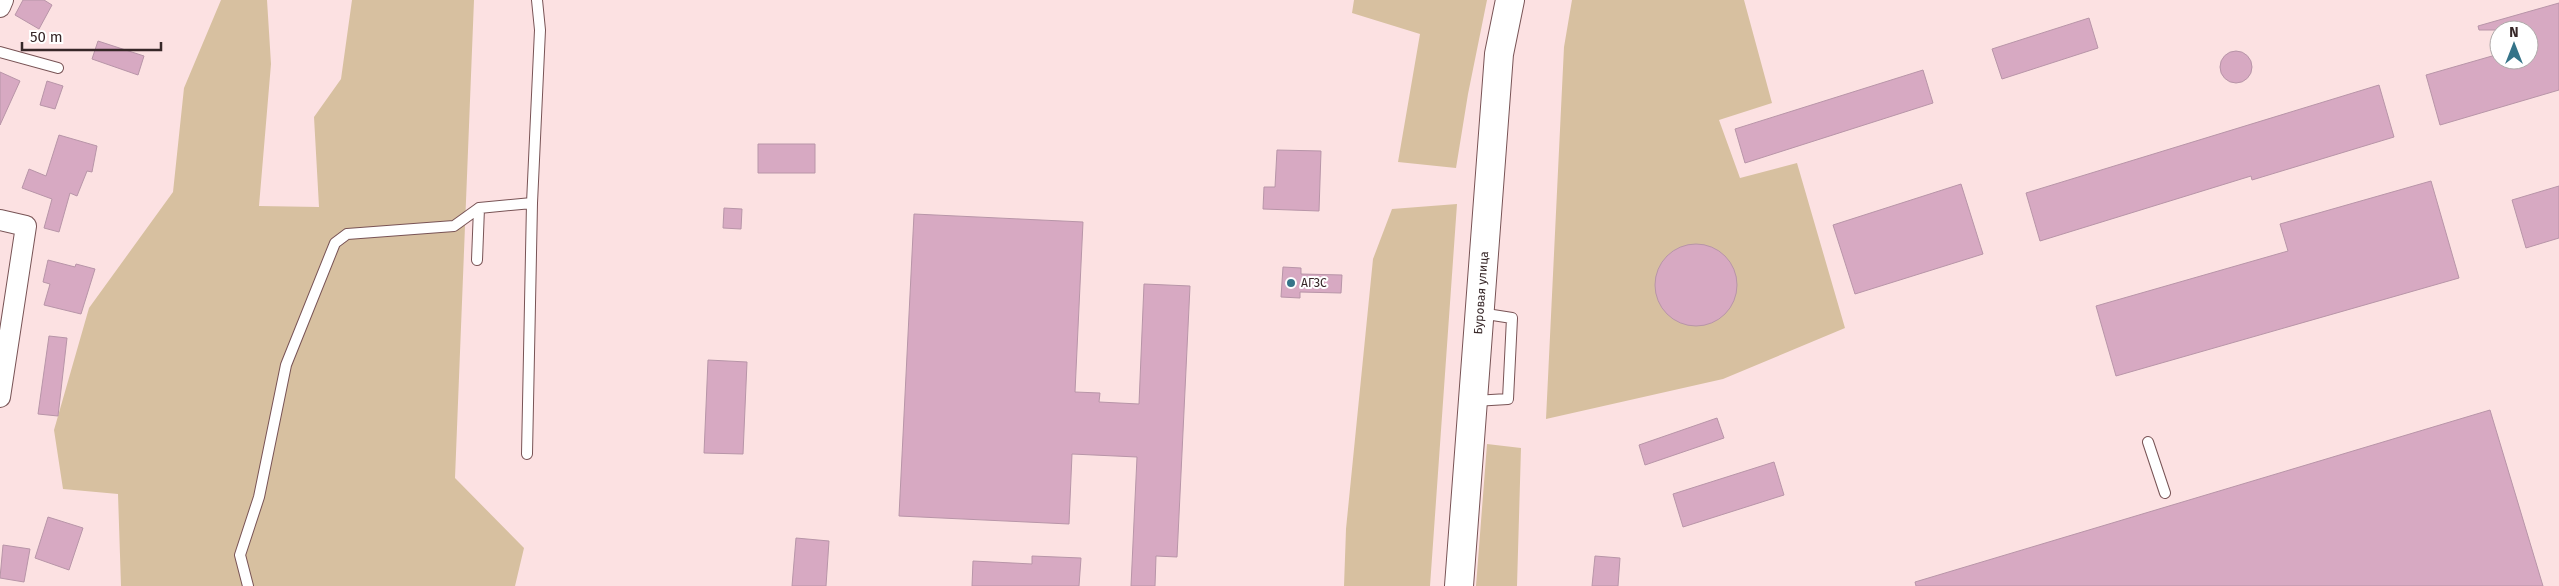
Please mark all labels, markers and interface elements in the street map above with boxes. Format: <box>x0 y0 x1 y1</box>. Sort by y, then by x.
scale bar <box>22 20 161 52</box>
north arrow <box>2489 20 2539 70</box>
text: N <box>2509 24 2519 41</box>
text: 50 m <box>30 28 63 46</box>
street label: Буровая улица <box>1471 251 1491 335</box>
place label: АГЗС <box>1301 276 1327 290</box>
marker: АГЗС <box>1285 277 1297 289</box>

